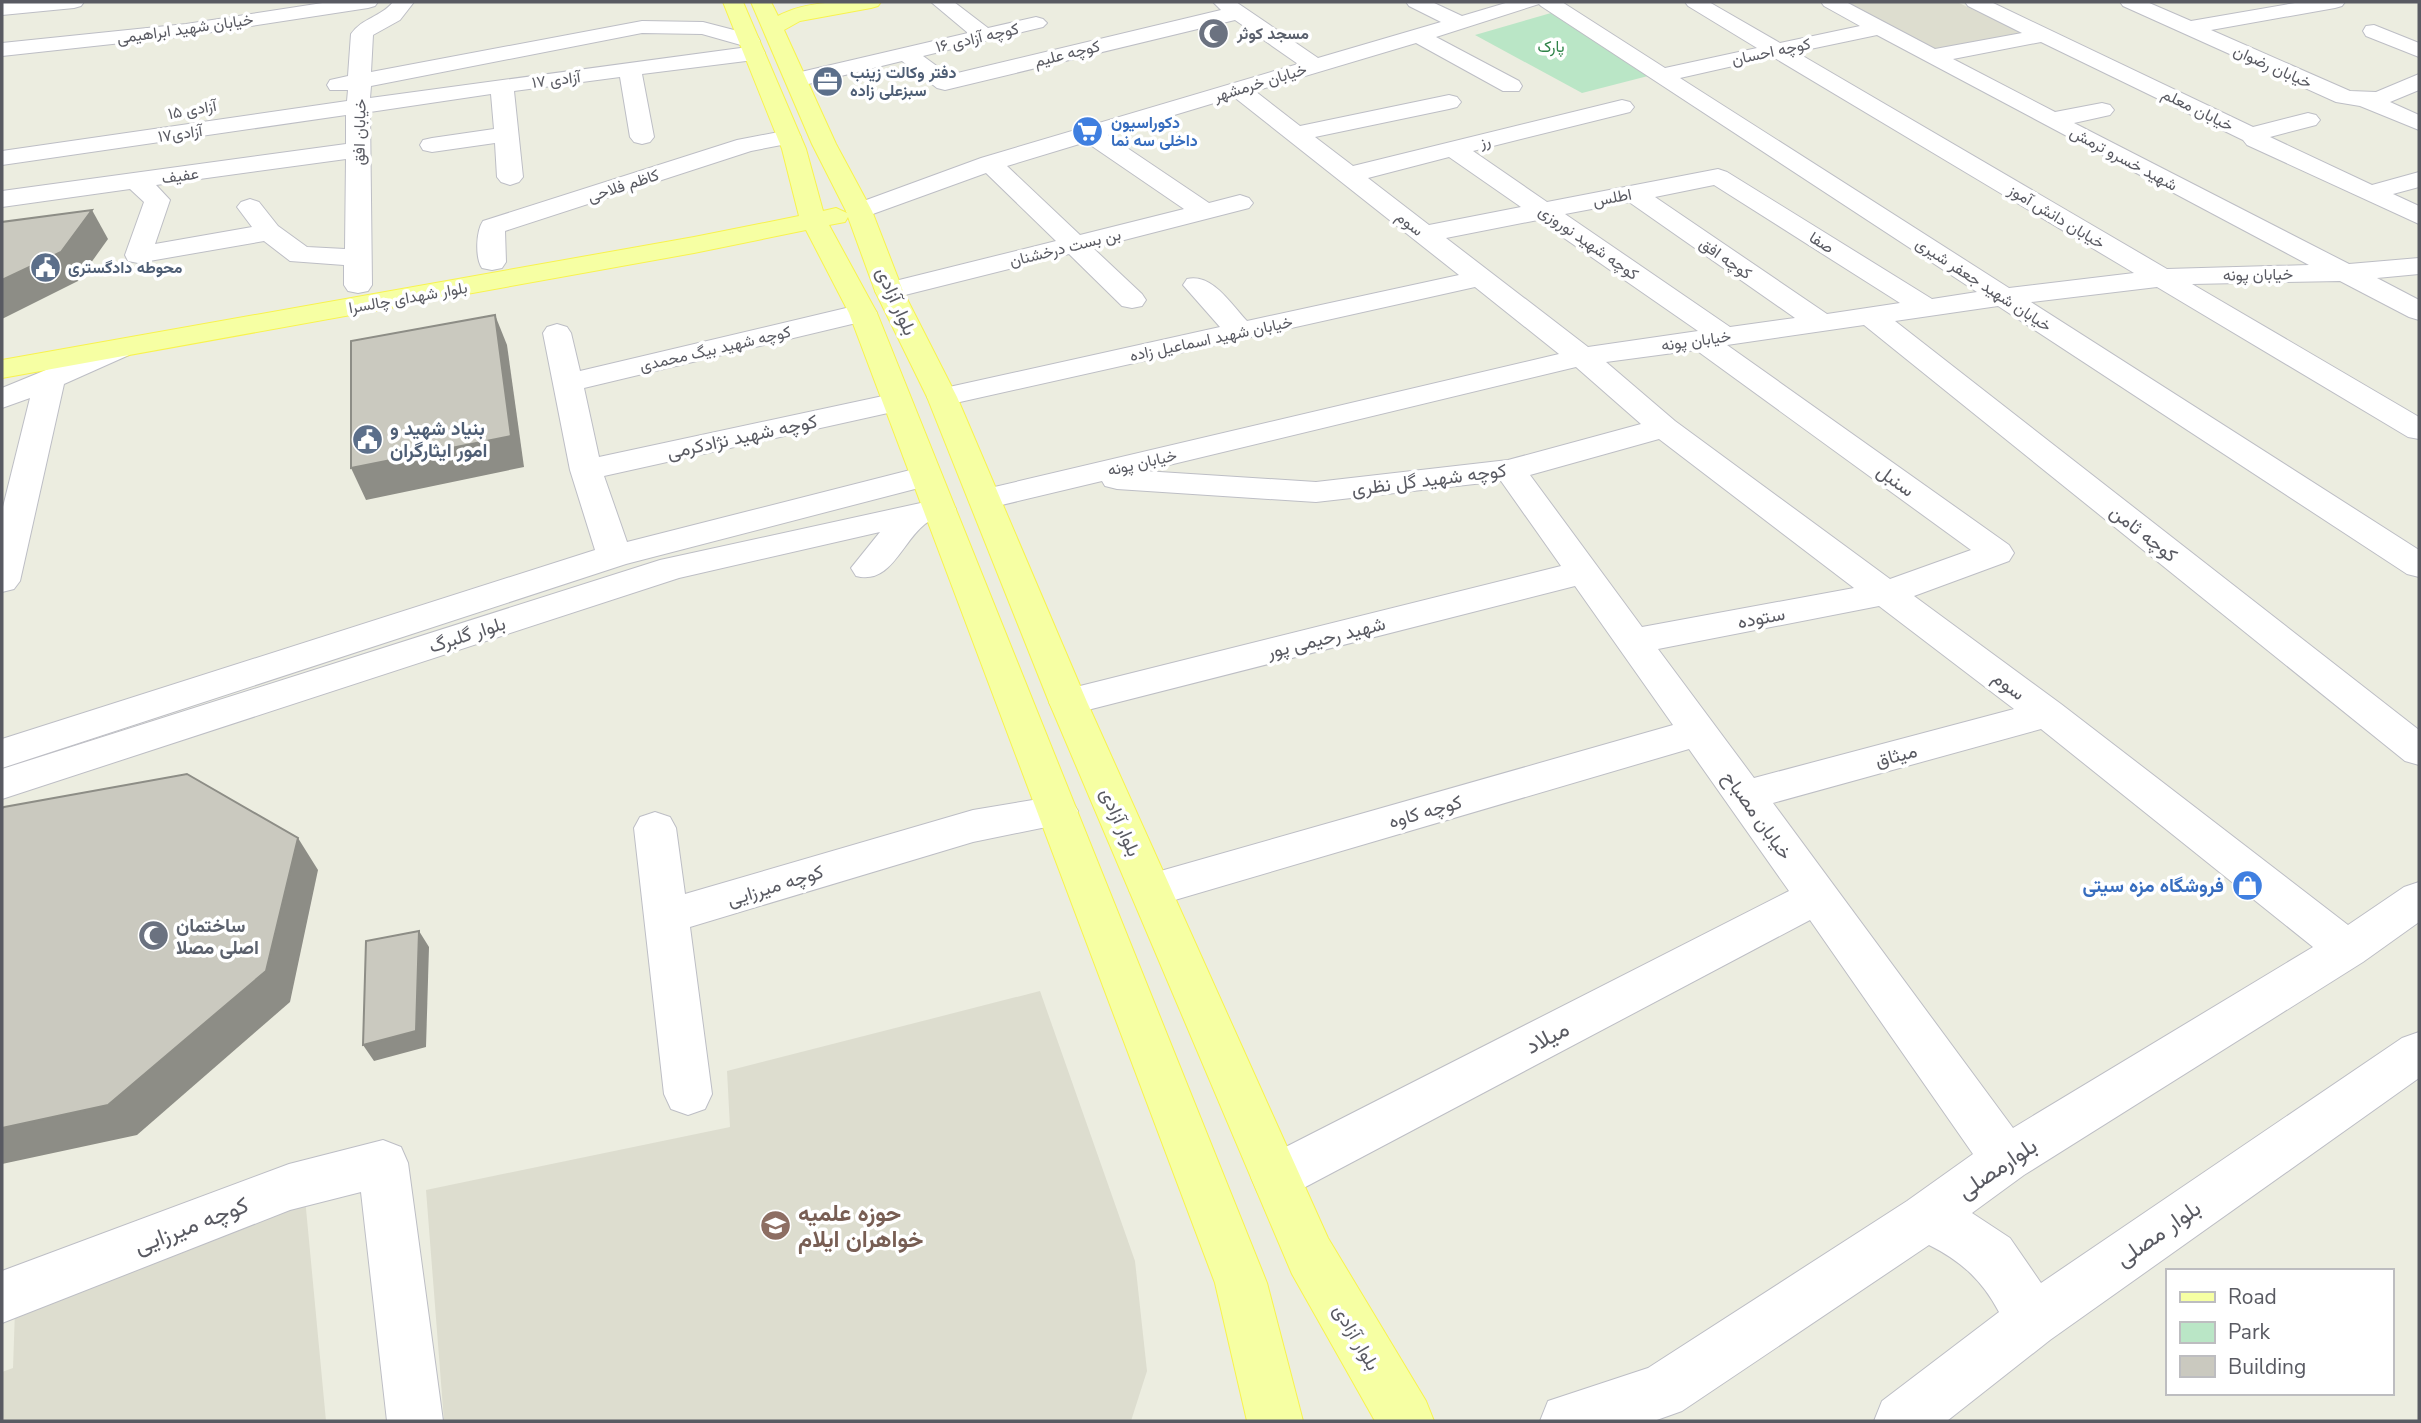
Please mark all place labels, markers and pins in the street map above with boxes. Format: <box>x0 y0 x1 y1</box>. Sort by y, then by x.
mosque icon: مسجد کوثر <box>1197 16 1231 50</box>
place label: مسجد کوثر <box>1236 23 1309 45</box>
place label: دفتر وکالت زینب سبزعلی زاده <box>850 62 956 102</box>
office icon: دفتر وکالت زینب سبزعلی زاده <box>810 64 844 98</box>
place label: دکوراسیون داخلی سه نما <box>1111 112 1198 152</box>
supermarket icon: دکوراسیون داخلی سه نما <box>1071 114 1105 148</box>
public building icon: محوطه دادگستری <box>28 250 62 284</box>
place label: محوطه دادگستری <box>68 257 183 279</box>
place label: بنیاد شهید و امور ایثارگران <box>390 416 487 464</box>
public building icon: بنیاد شهید و امور ایثارگران <box>350 422 384 456</box>
shop icon: فروشگاه مزه سیتی <box>2230 868 2264 902</box>
place label: فروشگاه مزه سیتی <box>2082 873 2224 899</box>
place label: ساختمان اصلی مصلا <box>176 913 259 961</box>
mosque icon: ساختمان اصلی مصلا <box>136 919 170 953</box>
place label: حوزه علمیه خواهران ایلام <box>798 1198 923 1255</box>
school or university icon: حوزه علمیه خواهران ایلام <box>758 1209 792 1243</box>

